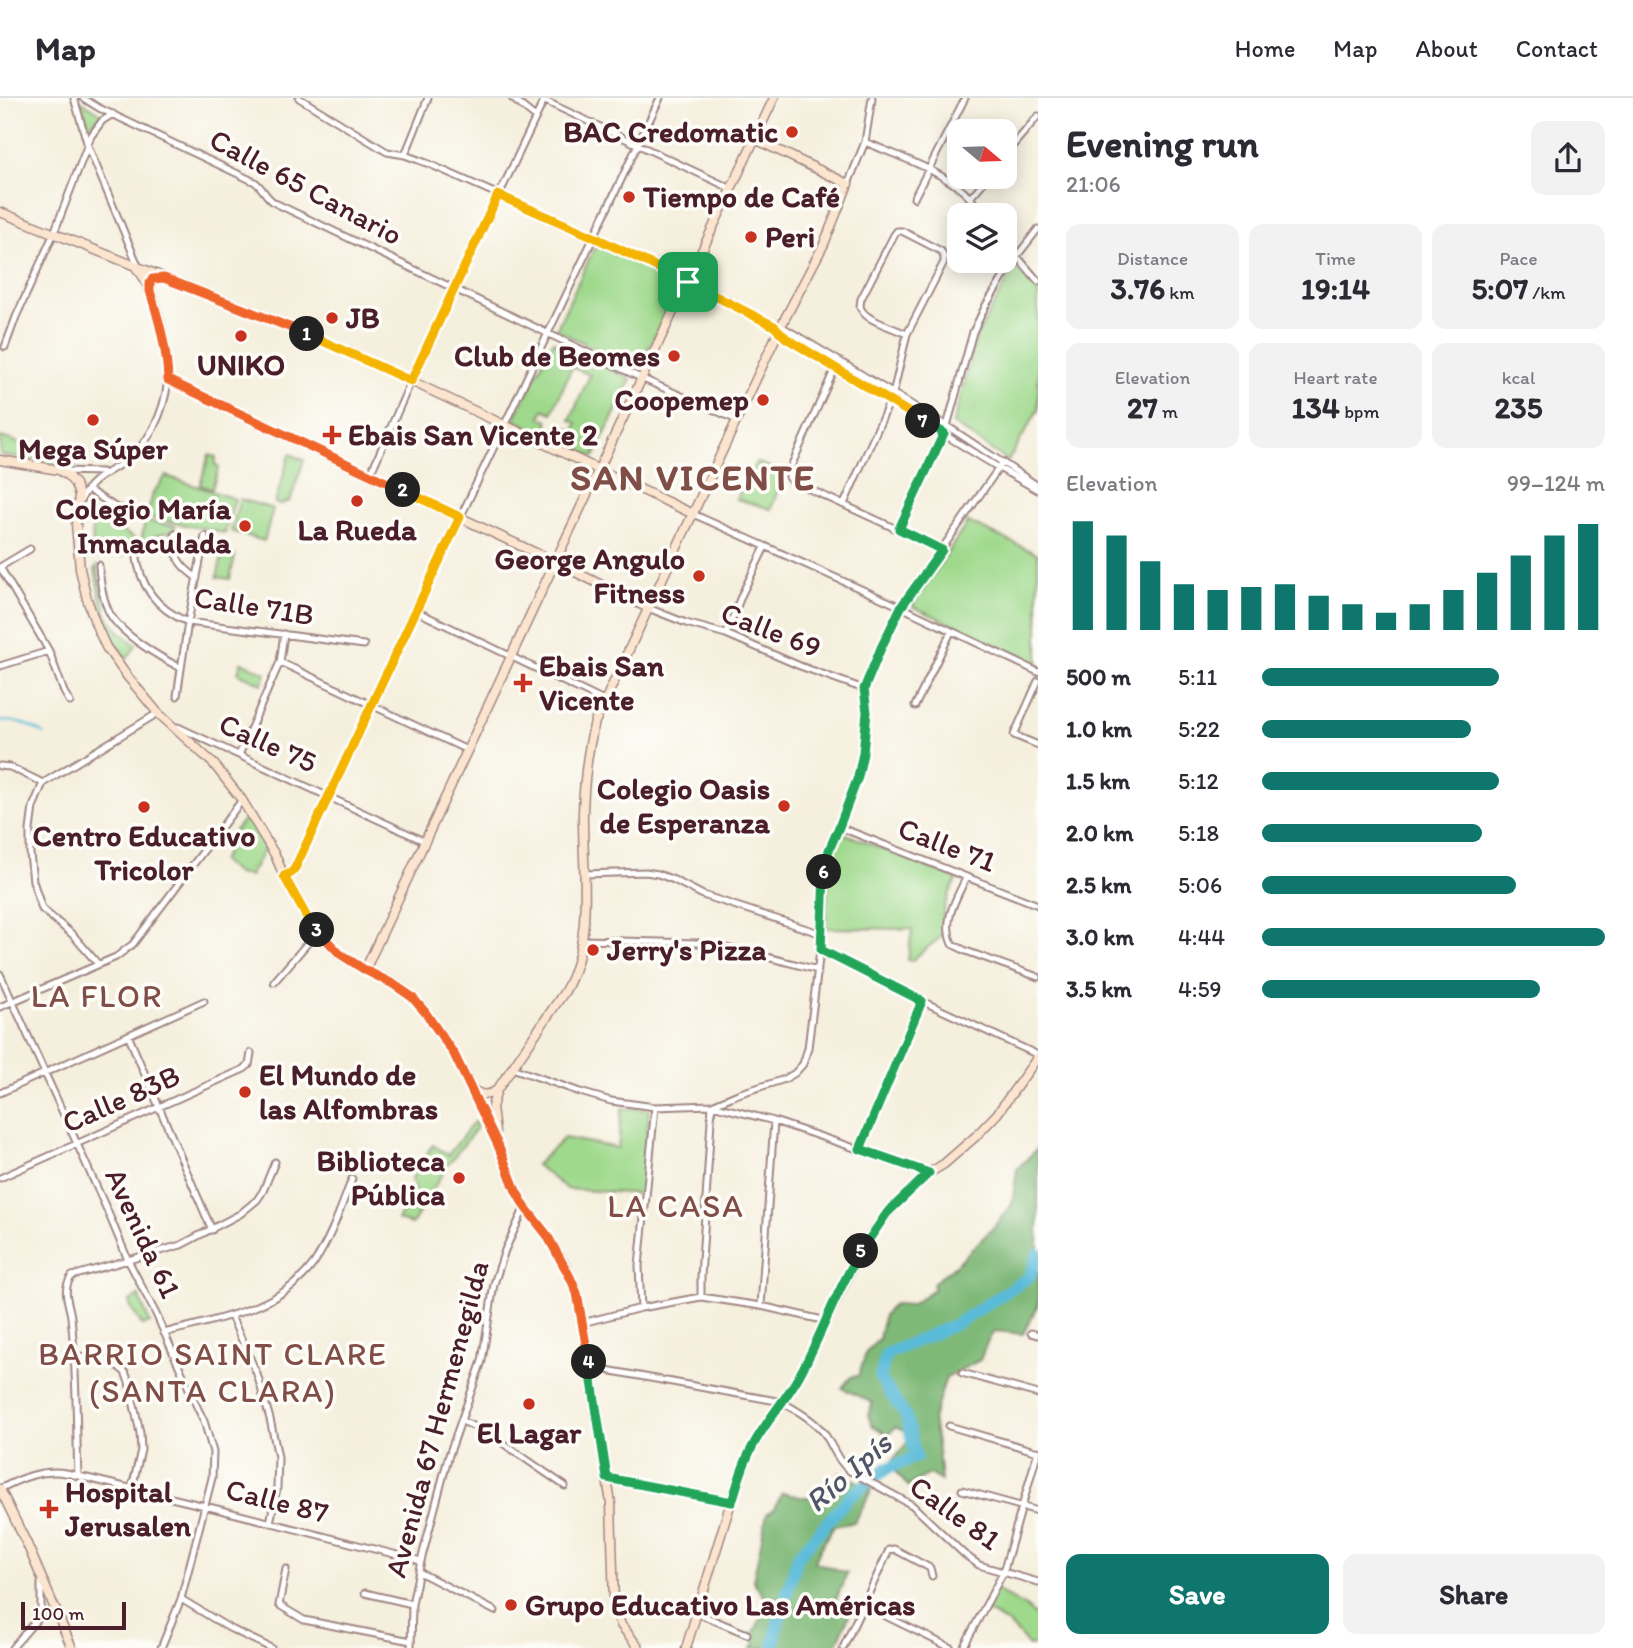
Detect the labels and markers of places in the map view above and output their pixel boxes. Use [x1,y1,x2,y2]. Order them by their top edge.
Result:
place label: BAC Credomatic [563,113,778,150]
marker: BAC Credomatic [784,124,800,140]
place label: Tiempo de Café [642,178,840,215]
marker: Tiempo de Café [621,189,637,205]
place label: Peri [765,218,815,255]
marker: Peri [743,229,759,245]
pin [658,252,718,312]
place label: JB [345,299,380,336]
marker: JB [324,310,340,326]
pin: 1 [290,316,324,352]
marker: UNIKO [233,328,249,344]
place label: Club de Beomes [454,337,660,374]
place label: UNIKO [197,346,285,383]
marker: Club de Beomes [666,348,682,364]
place label: Coopemep [614,381,749,418]
marker: Coopemep [755,392,771,408]
pin: 7 [906,404,940,438]
marker: Mega Súper [85,412,101,428]
place label: Ebais San Vicente 2 [348,416,598,453]
marker: Ebais San Vicente 2 [322,425,342,445]
place label: Mega Súper [18,430,169,467]
pin: 2 [386,472,420,508]
place label: Colegio María Inmaculada [55,490,231,561]
marker: La Rueda [349,493,365,509]
place label: La Rueda [297,511,417,548]
marker: Colegio María Inmaculada [237,518,253,534]
place label: George Angulo Fitness [494,540,685,611]
marker: George Angulo Fitness [691,568,707,584]
place label: Ebais San Vicente [539,647,664,718]
marker: Ebais San Vicente [513,673,533,693]
place label: Colegio Oasis de Esperanza [597,770,770,841]
marker: Colegio Oasis de Esperanza [776,798,792,814]
marker: Centro Educativo Tricolor [136,799,152,815]
place label: Centro Educativo Tricolor [33,817,255,888]
pin: 6 [806,854,842,890]
pin: 3 [300,912,334,948]
place label: Jerry's Pizza [606,931,767,968]
marker: Jerry's Pizza [585,942,601,958]
place label: El Mundo de las Alfombras [259,1056,438,1127]
marker: El Mundo de las Alfombras [237,1084,253,1100]
place label: Biblioteca Pública [317,1142,445,1213]
marker: Biblioteca Pública [451,1170,467,1186]
pin: 5 [844,1234,878,1268]
pin: 4 [572,1344,606,1380]
marker: El Lagar [521,1396,537,1412]
place label: El Lagar [477,1414,582,1451]
place label: Hospital Jerusalen [64,1473,191,1544]
marker: Hospital Jerusalen [39,1499,59,1519]
place label: Grupo Educativo Las Américas [525,1586,915,1623]
marker: Grupo Educativo Las Américas [503,1597,519,1613]

